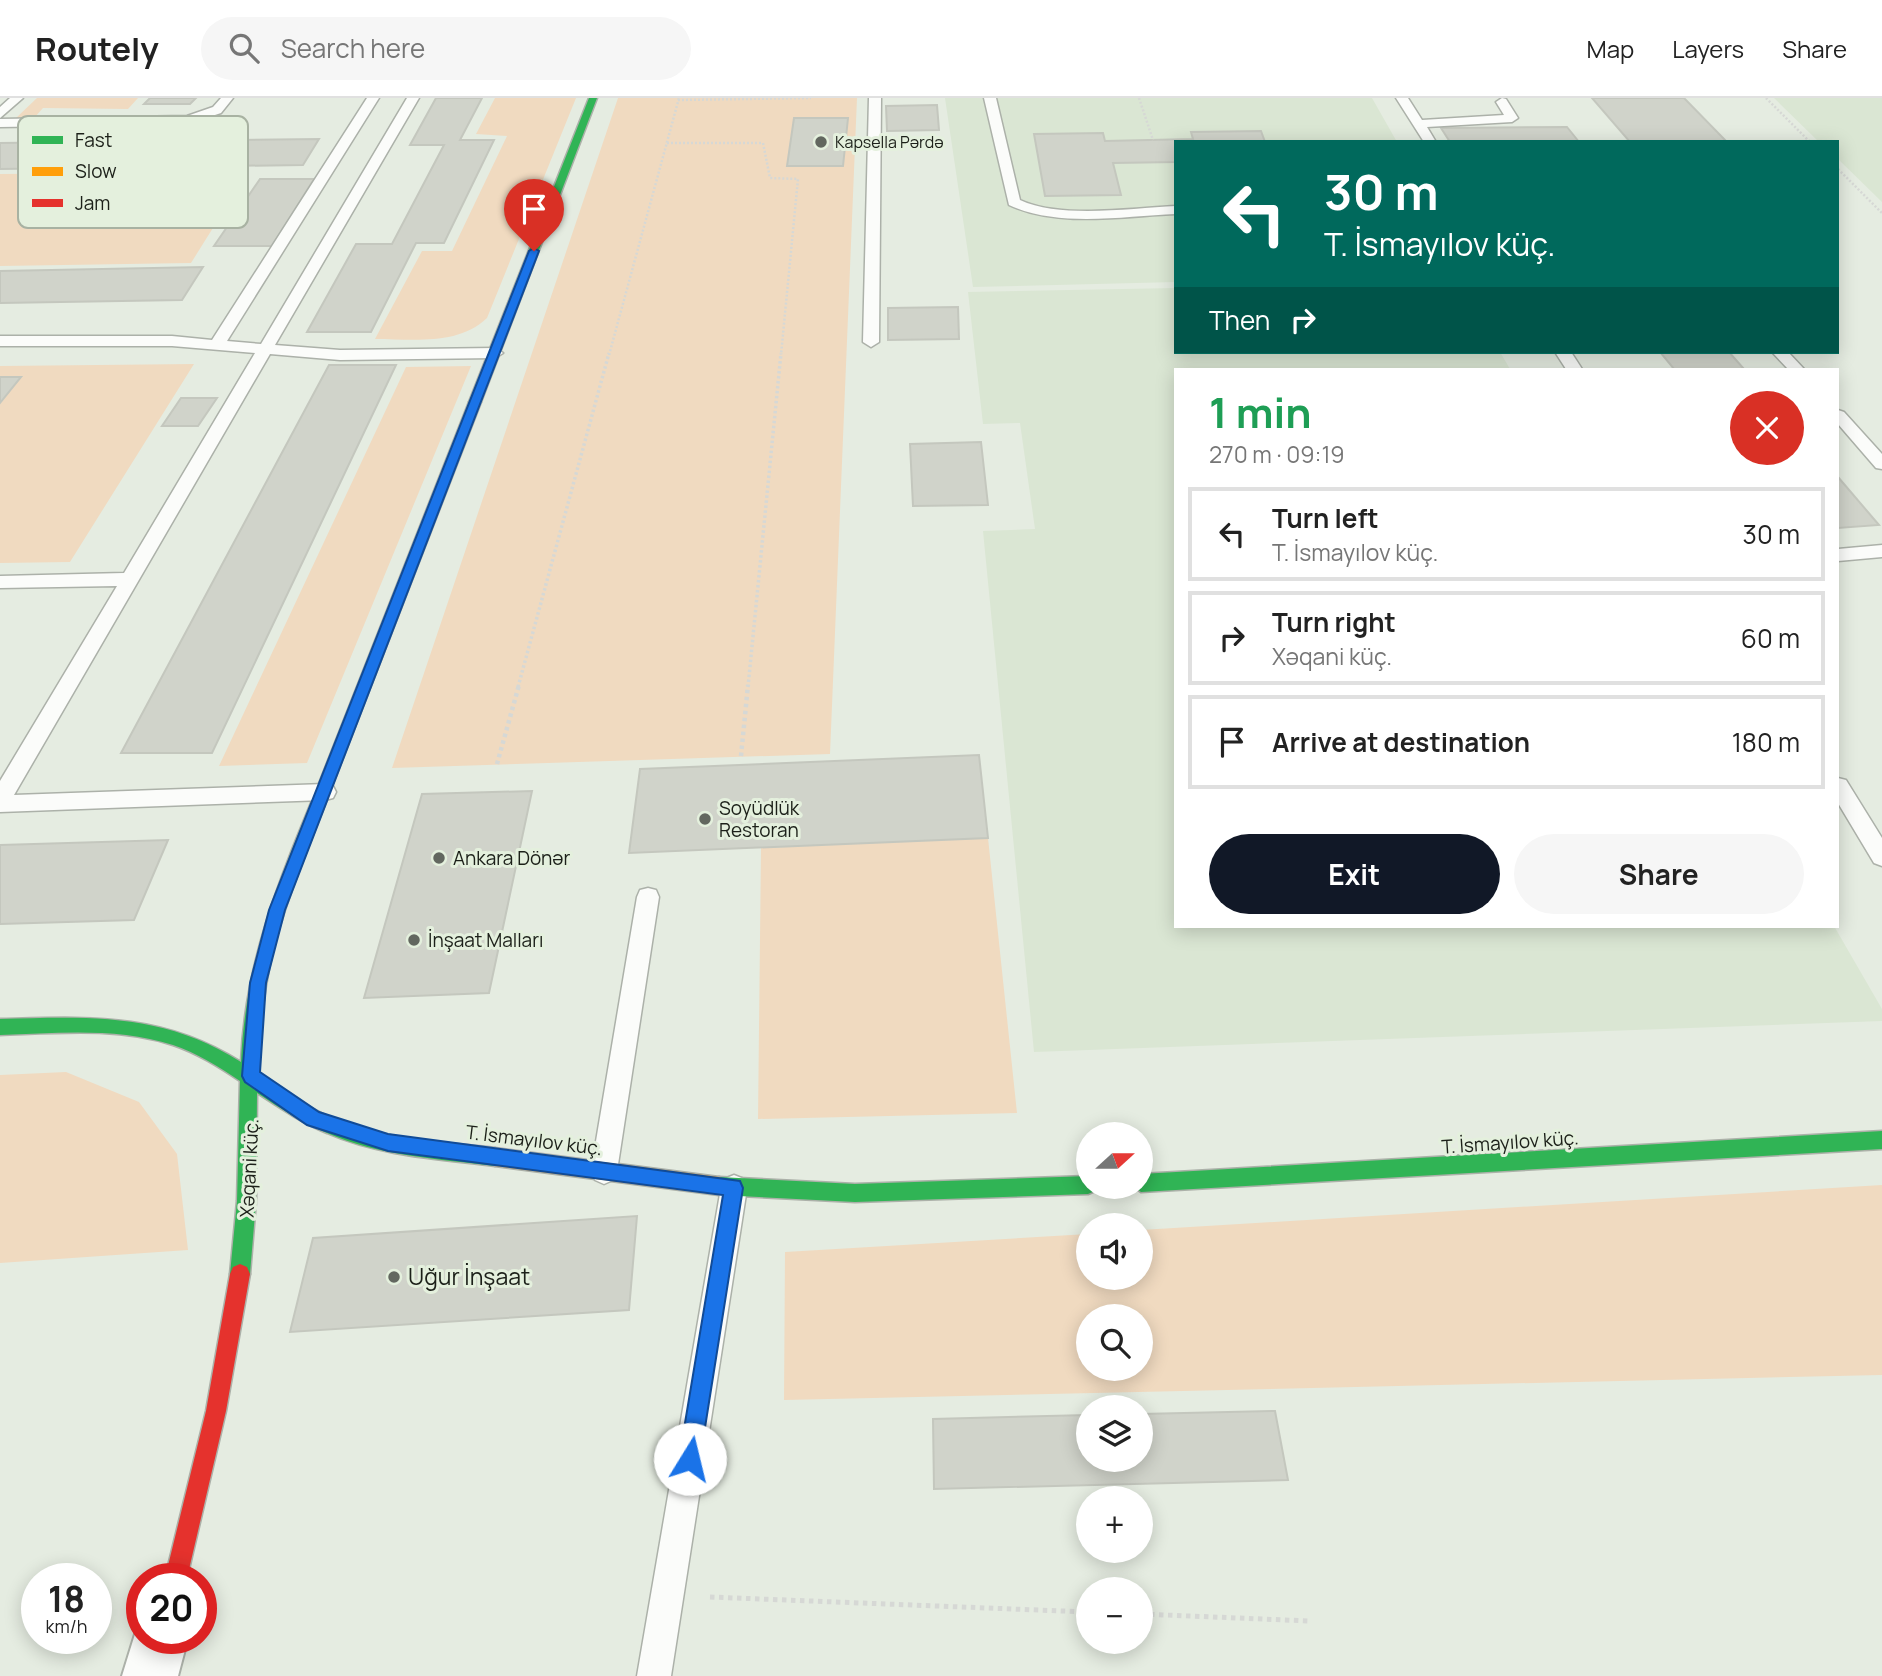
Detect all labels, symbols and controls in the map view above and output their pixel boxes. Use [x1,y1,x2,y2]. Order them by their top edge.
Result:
search box [201,17,691,80]
text: Routely [35,26,159,71]
icon: search [225,29,263,67]
text: Search here [281,30,425,66]
text: Map [1587,32,1634,65]
text: Layers [1672,32,1744,65]
text: Share [1782,32,1847,65]
legend [18,116,248,228]
text: Fast [75,127,112,153]
place label: Kapsella Pərdə [835,131,944,153]
marker: Kapsella Pərdə [813,134,829,150]
text: Slow [75,158,117,184]
text: 30 m [1324,158,1439,225]
icon: left [1209,168,1300,259]
pin [504,179,564,251]
text: Jam [75,190,110,216]
icon: arrive [515,190,553,228]
text: T. İsmayılov küç. [1324,222,1555,266]
icon: right [1284,301,1322,339]
text: Then [1209,302,1270,338]
text: 1 min [1209,383,1312,441]
button: close [1730,391,1804,465]
text: 270 m · 09:19 [1209,438,1345,470]
text: Turn left [1272,500,1379,536]
icon: left [1213,515,1251,553]
text: 30 m [1743,516,1800,552]
text: T. İsmayılov küç. [1272,536,1438,568]
text: Turn right [1272,604,1396,640]
icon: right [1213,619,1251,657]
text: 60 m [1741,620,1800,656]
text: Xəqani küç. [1272,640,1392,672]
icon: arrive [1213,723,1251,761]
text: Arrive at destination [1272,724,1530,760]
text: 180 m [1732,724,1800,760]
place label: Soyüdlük Restoran [719,795,800,843]
marker: Soyüdlük Restoran [697,811,713,827]
button: Exit [1209,834,1500,914]
button: Share [1514,834,1804,914]
place label: Ankara Dönər [453,845,570,871]
marker: Ankara Dönər [431,850,447,866]
place label: İnşaat Malları [428,927,543,953]
marker: İnşaat Malları [406,932,422,948]
street label: Xəqani küç. [233,1118,265,1218]
street label: T. İsmayılov küç. [464,1119,604,1161]
north arrow [1076,1122,1153,1199]
map controls [1076,1122,1153,1654]
street label: T. İsmayılov küç. [1441,1124,1579,1160]
button: sound [1076,1213,1153,1290]
place label: Uğur İnşaat [408,1260,530,1292]
marker: Uğur İnşaat [386,1269,402,1285]
button: search [1076,1304,1153,1381]
button: layers [1076,1395,1153,1472]
position arrow [653,1422,727,1496]
button: + [1076,1486,1153,1563]
speed limit sign: 20 [126,1563,217,1654]
text: 18 [48,1575,85,1623]
button: − [1076,1577,1153,1654]
text: km/h [46,1614,87,1638]

